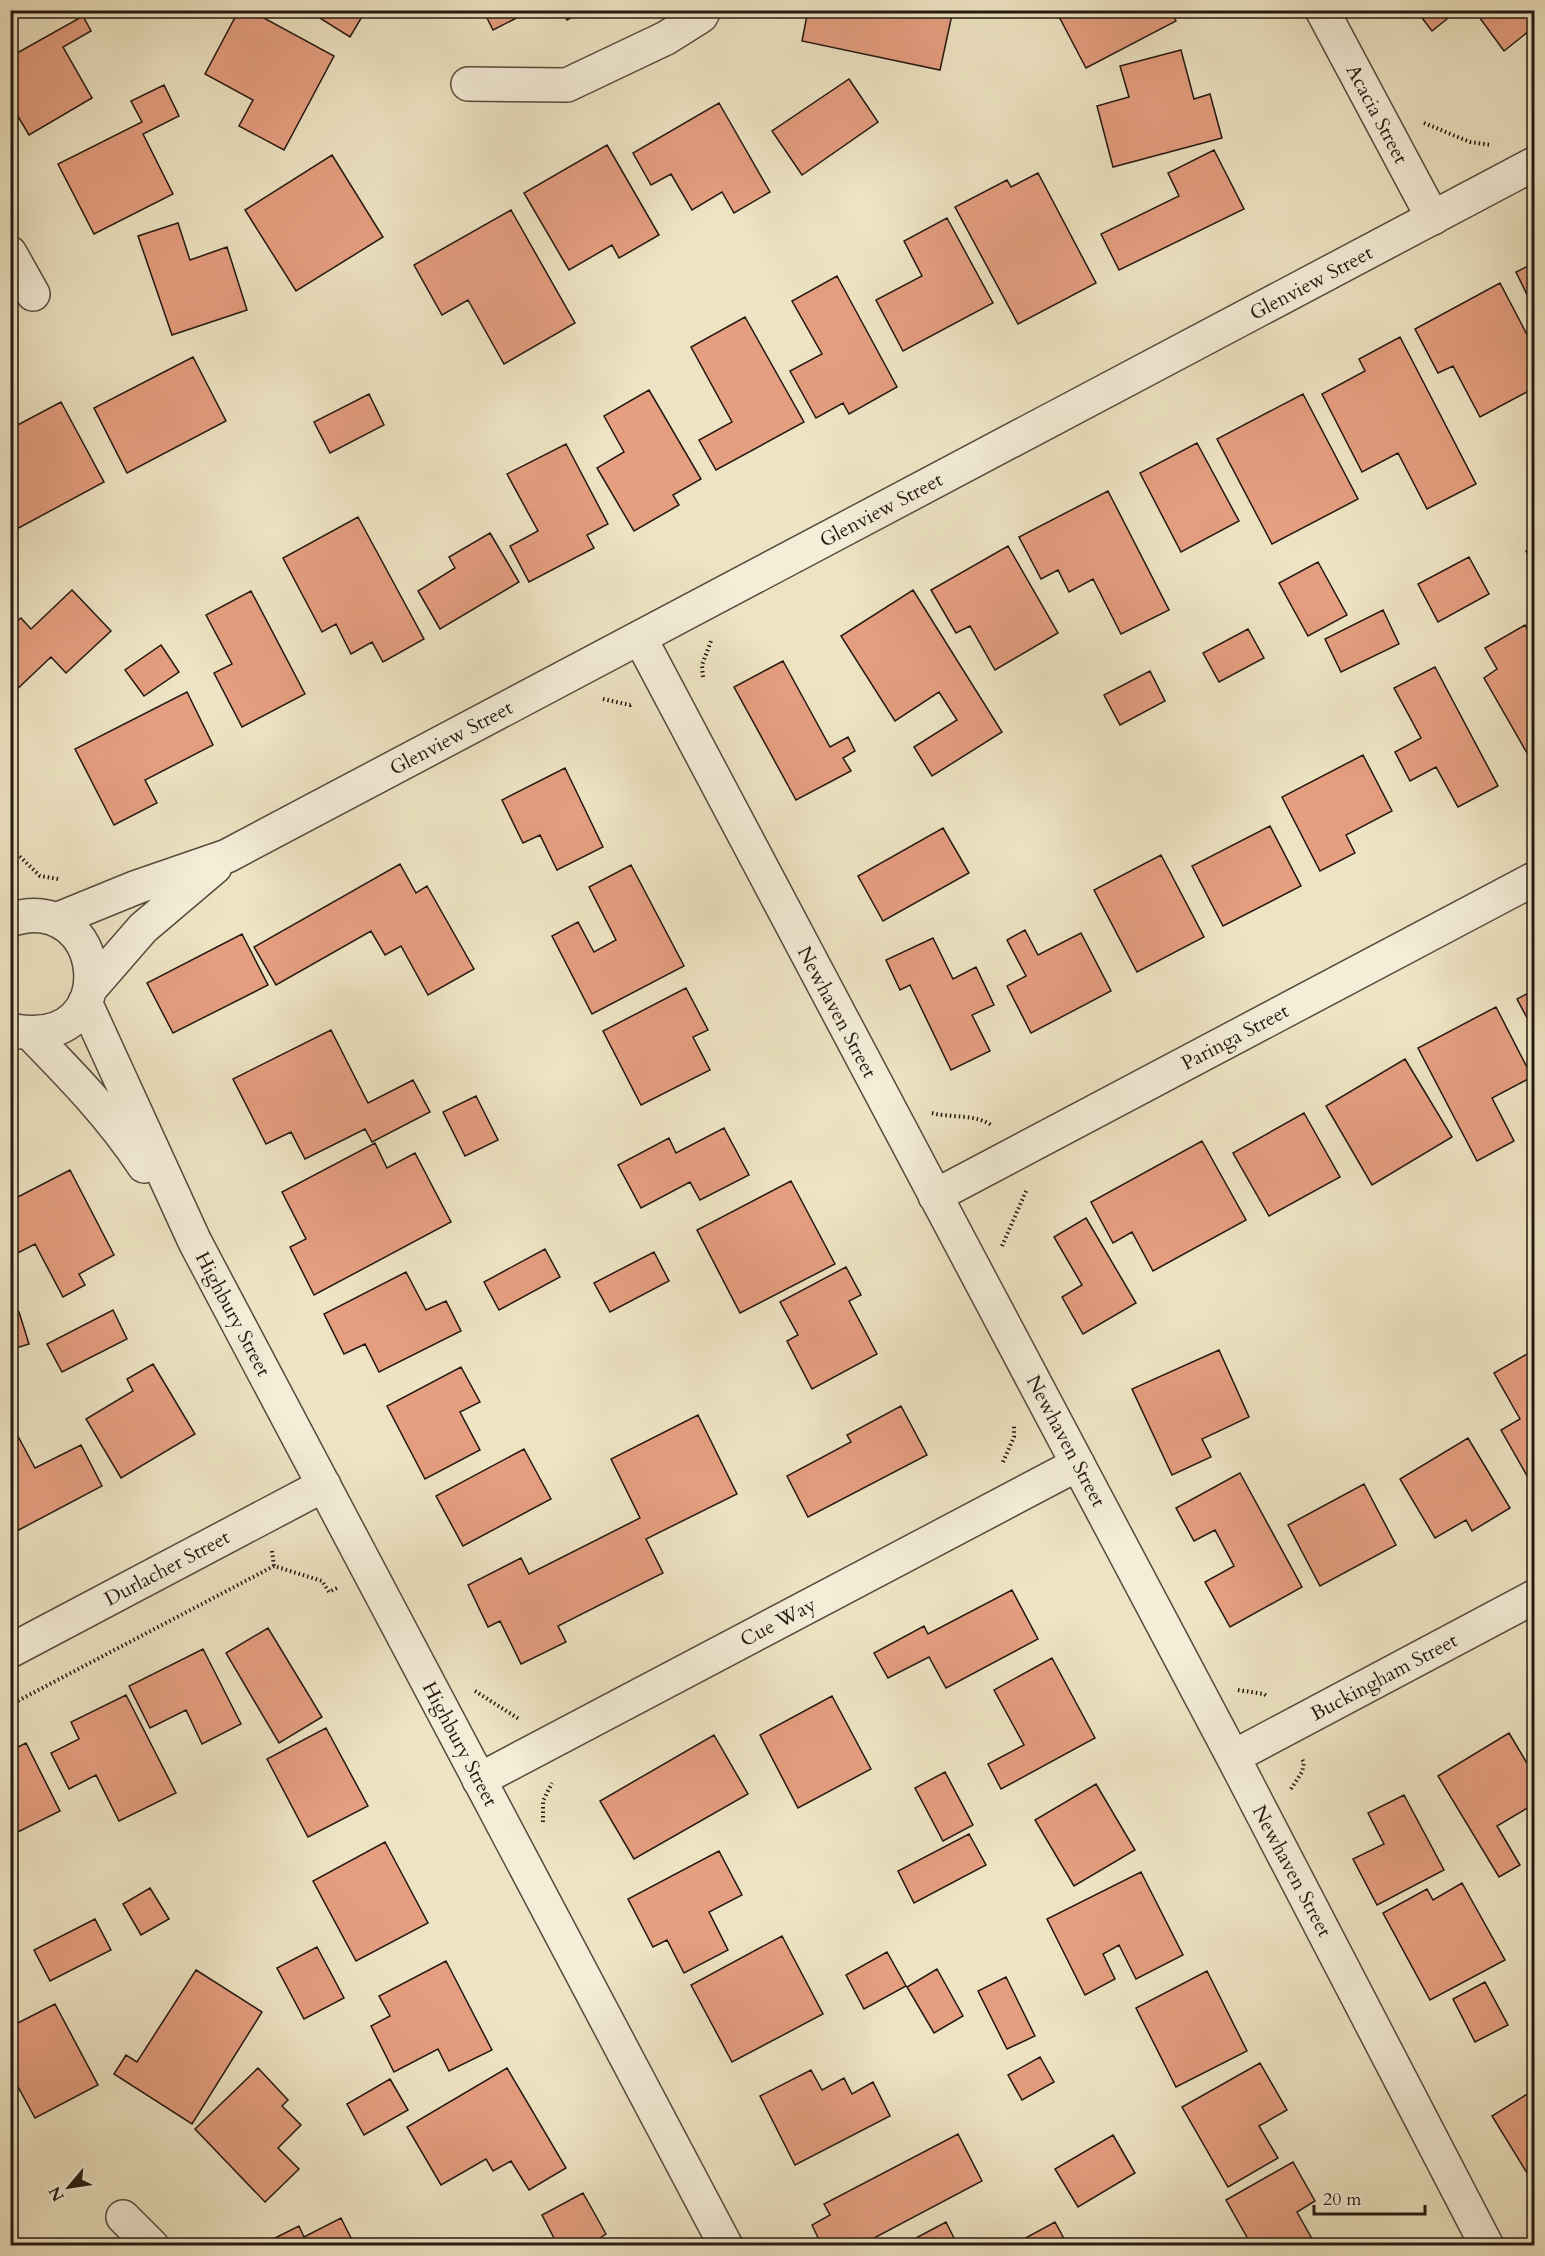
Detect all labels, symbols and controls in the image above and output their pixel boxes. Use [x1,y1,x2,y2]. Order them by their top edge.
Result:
street label: Acacia Street [1340,60,1415,169]
street label: Glenview Street [1245,239,1378,327]
street label: Glenview Street [815,466,948,554]
street label: Glenview Street [385,694,518,782]
street label: Newhaven Street [791,941,883,1083]
street label: Paringa Street [1177,997,1294,1077]
street label: Highbury Street [189,1247,278,1382]
street label: Newhaven Street [1020,1370,1112,1512]
street label: Durlacher Street [100,1523,235,1612]
street label: Cue Way [735,1591,821,1653]
street label: Buckingham Street [1306,1627,1463,1727]
street label: Highbury Street [416,1677,505,1812]
street label: Newhaven Street [1246,1800,1338,1942]
north arrow [39,2157,99,2217]
scale bar [1314,2178,1425,2216]
text: N [44,2182,70,2205]
text: 20 m [1323,2187,1362,2212]

